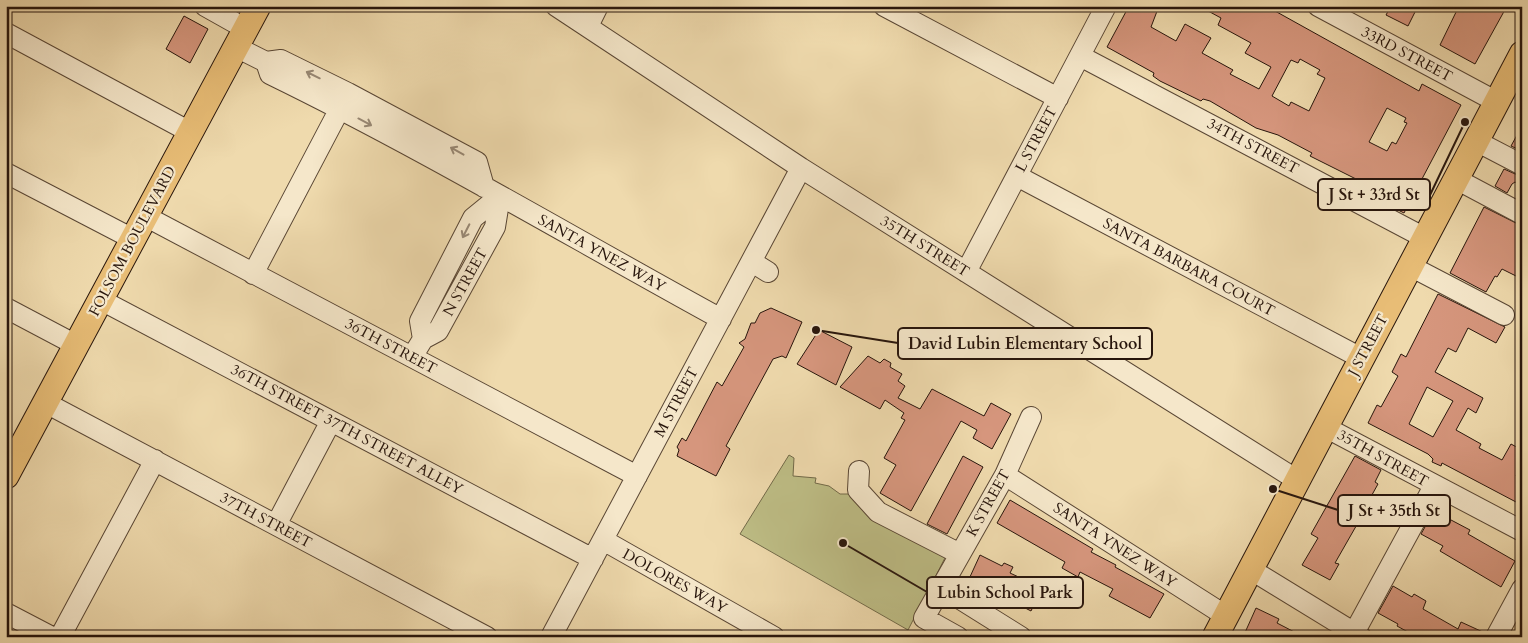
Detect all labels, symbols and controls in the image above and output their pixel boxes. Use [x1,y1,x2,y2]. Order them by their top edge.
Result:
street label: 33RD STREET [1358,22,1456,86]
one-way arrow [306,70,321,79]
street label: L STREET [1010,103,1062,175]
street label: 34TH STREET [1204,113,1302,179]
one-way arrow [357,117,372,127]
one-way arrow [449,146,464,156]
street label: FOLSOM BOULEVARD [84,162,180,320]
callout: J St + 33rd St [1318,179,1430,210]
text: J St + 33rd St [1326,184,1420,206]
street label: SANTA YNEZ WAY [535,210,670,297]
street label: 35TH STREET [877,211,973,281]
street label: SANTA BARBARA COURT [1100,213,1278,321]
one-way arrow [461,223,471,238]
street label: N STREET [438,244,492,320]
street label: J STREET [1342,310,1393,381]
street label: 36TH STREET [342,313,440,379]
callout: David Lubin Elementary School [898,328,1152,359]
text: David Lubin Elementary School [908,333,1142,355]
street label: 36TH STREET 37TH STREET ALLEY [228,359,467,499]
street label: M STREET [649,363,703,441]
street label: 35TH STREET [1334,425,1432,491]
street label: K STREET [961,466,1015,540]
street label: 37TH STREET [217,487,315,553]
callout: J St + 35th St [1338,495,1450,526]
street label: SANTA YNEZ WAY [1050,498,1181,593]
text: J St + 35th St [1346,500,1440,522]
street label: DOLORES WAY [619,544,732,618]
callout: Lubin School Park [927,577,1083,608]
text: Lubin School Park [937,582,1073,604]

